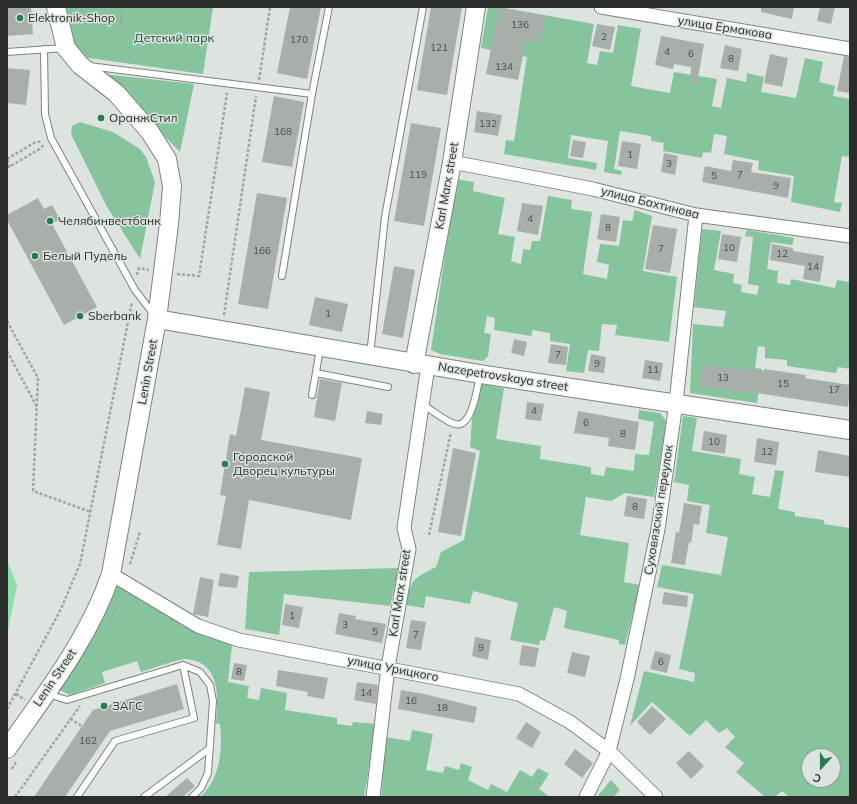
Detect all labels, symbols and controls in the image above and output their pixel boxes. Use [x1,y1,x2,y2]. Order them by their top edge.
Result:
place label: Elektronik-Shop [28,11,115,25]
marker: Elektronik-Shop [15,13,25,23]
street label: улица Ермакова [677,13,773,43]
house number: 136 [511,19,529,31]
park label: Детский парк [134,31,214,45]
house number: 2 [601,31,607,43]
house number: 170 [290,34,308,46]
house number: 121 [430,42,448,54]
house number: 4 [664,46,670,58]
house number: 6 [688,48,694,60]
house number: 8 [728,53,734,65]
house number: 134 [495,61,513,73]
place label: ОранжСтил [109,111,178,125]
marker: ОранжСтил [96,113,106,123]
house number: 132 [479,118,497,130]
house number: 168 [274,126,292,138]
street label: Karl Marx street [432,141,462,231]
house number: 1 [627,149,633,161]
house number: 3 [666,158,672,170]
house number: 119 [409,169,427,181]
house number: 7 [737,169,743,181]
house number: 5 [711,170,717,182]
house number: 9 [773,180,779,192]
street label: улица Бахтинова [599,184,701,222]
house number: 4 [527,213,533,225]
place label: Челябинвестбанк [58,214,161,228]
marker: Челябинвестбанк [45,216,55,226]
house number: 8 [605,222,611,234]
house number: 10 [723,242,735,254]
house number: 7 [658,243,664,255]
house number: 166 [253,245,271,257]
house number: 12 [776,248,788,260]
place label: Белый Пудель [43,249,127,263]
marker: Белый Пудель [30,251,40,261]
house number: 14 [807,261,819,273]
house number: 1 [325,308,331,320]
place label: Sberbank [88,309,141,323]
marker: Sberbank [75,311,85,321]
street label: Lenin Street [135,338,161,406]
house number: 7 [555,349,561,361]
house number: 9 [594,358,600,370]
street label: Nazepetrovskaya street [437,360,569,394]
house number: 11 [647,364,659,376]
house number: 13 [717,372,729,384]
house number: 15 [777,378,789,390]
house number: 17 [828,384,840,396]
house number: 4 [531,405,537,417]
house number: 6 [583,417,589,429]
house number: 8 [620,428,626,440]
house number: 10 [708,436,720,448]
street label: Суховязский переулок [642,444,676,576]
house number: 12 [761,446,773,458]
place label: Городской Дворец культуры [233,450,335,478]
marker: Городской Дворец культуры [220,459,230,469]
house number: 8 [632,501,638,513]
street label: Karl Marx street [386,548,414,638]
house number: 1 [289,610,295,622]
house number: 3 [342,619,348,631]
house number: 5 [372,626,378,638]
house number: 7 [413,629,419,641]
house number: 9 [478,642,484,654]
street label: Lenin Street [31,647,79,709]
street label: улица Урицкого [346,653,440,685]
house number: 6 [658,656,664,668]
house number: 8 [236,666,242,678]
house number: 14 [360,687,372,699]
house number: 16 [405,695,417,707]
place label: ЗАГС [112,699,143,713]
marker: ЗАГС [99,701,109,711]
house number: 18 [436,702,448,714]
house number: 162 [79,735,97,747]
north arrow [801,748,841,788]
text: С [811,770,823,786]

